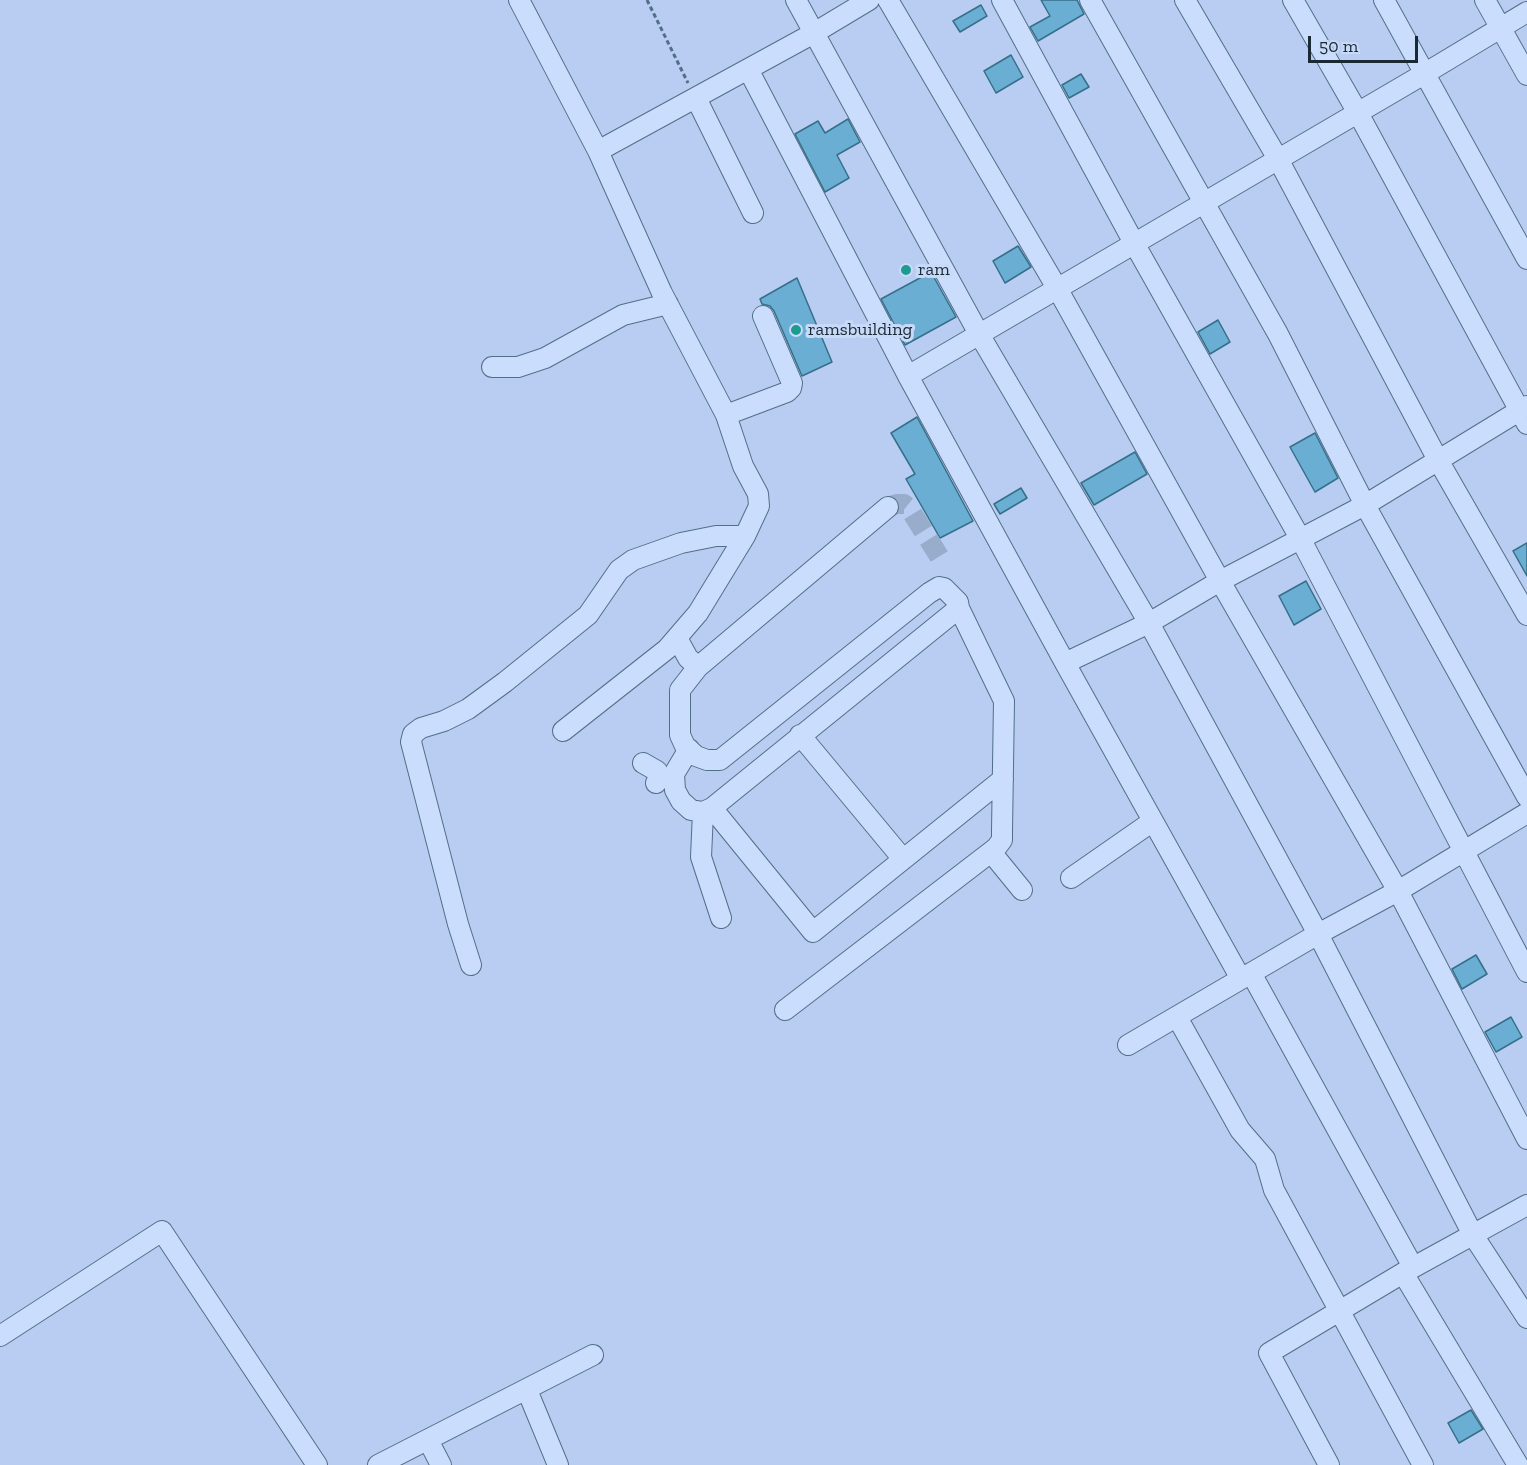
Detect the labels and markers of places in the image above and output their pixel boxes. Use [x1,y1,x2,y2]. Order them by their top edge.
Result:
place label: ram [918,259,950,281]
marker: ram [899,263,913,277]
place label: ramsbuilding [808,319,912,341]
marker: ramsbuilding [789,323,803,337]

